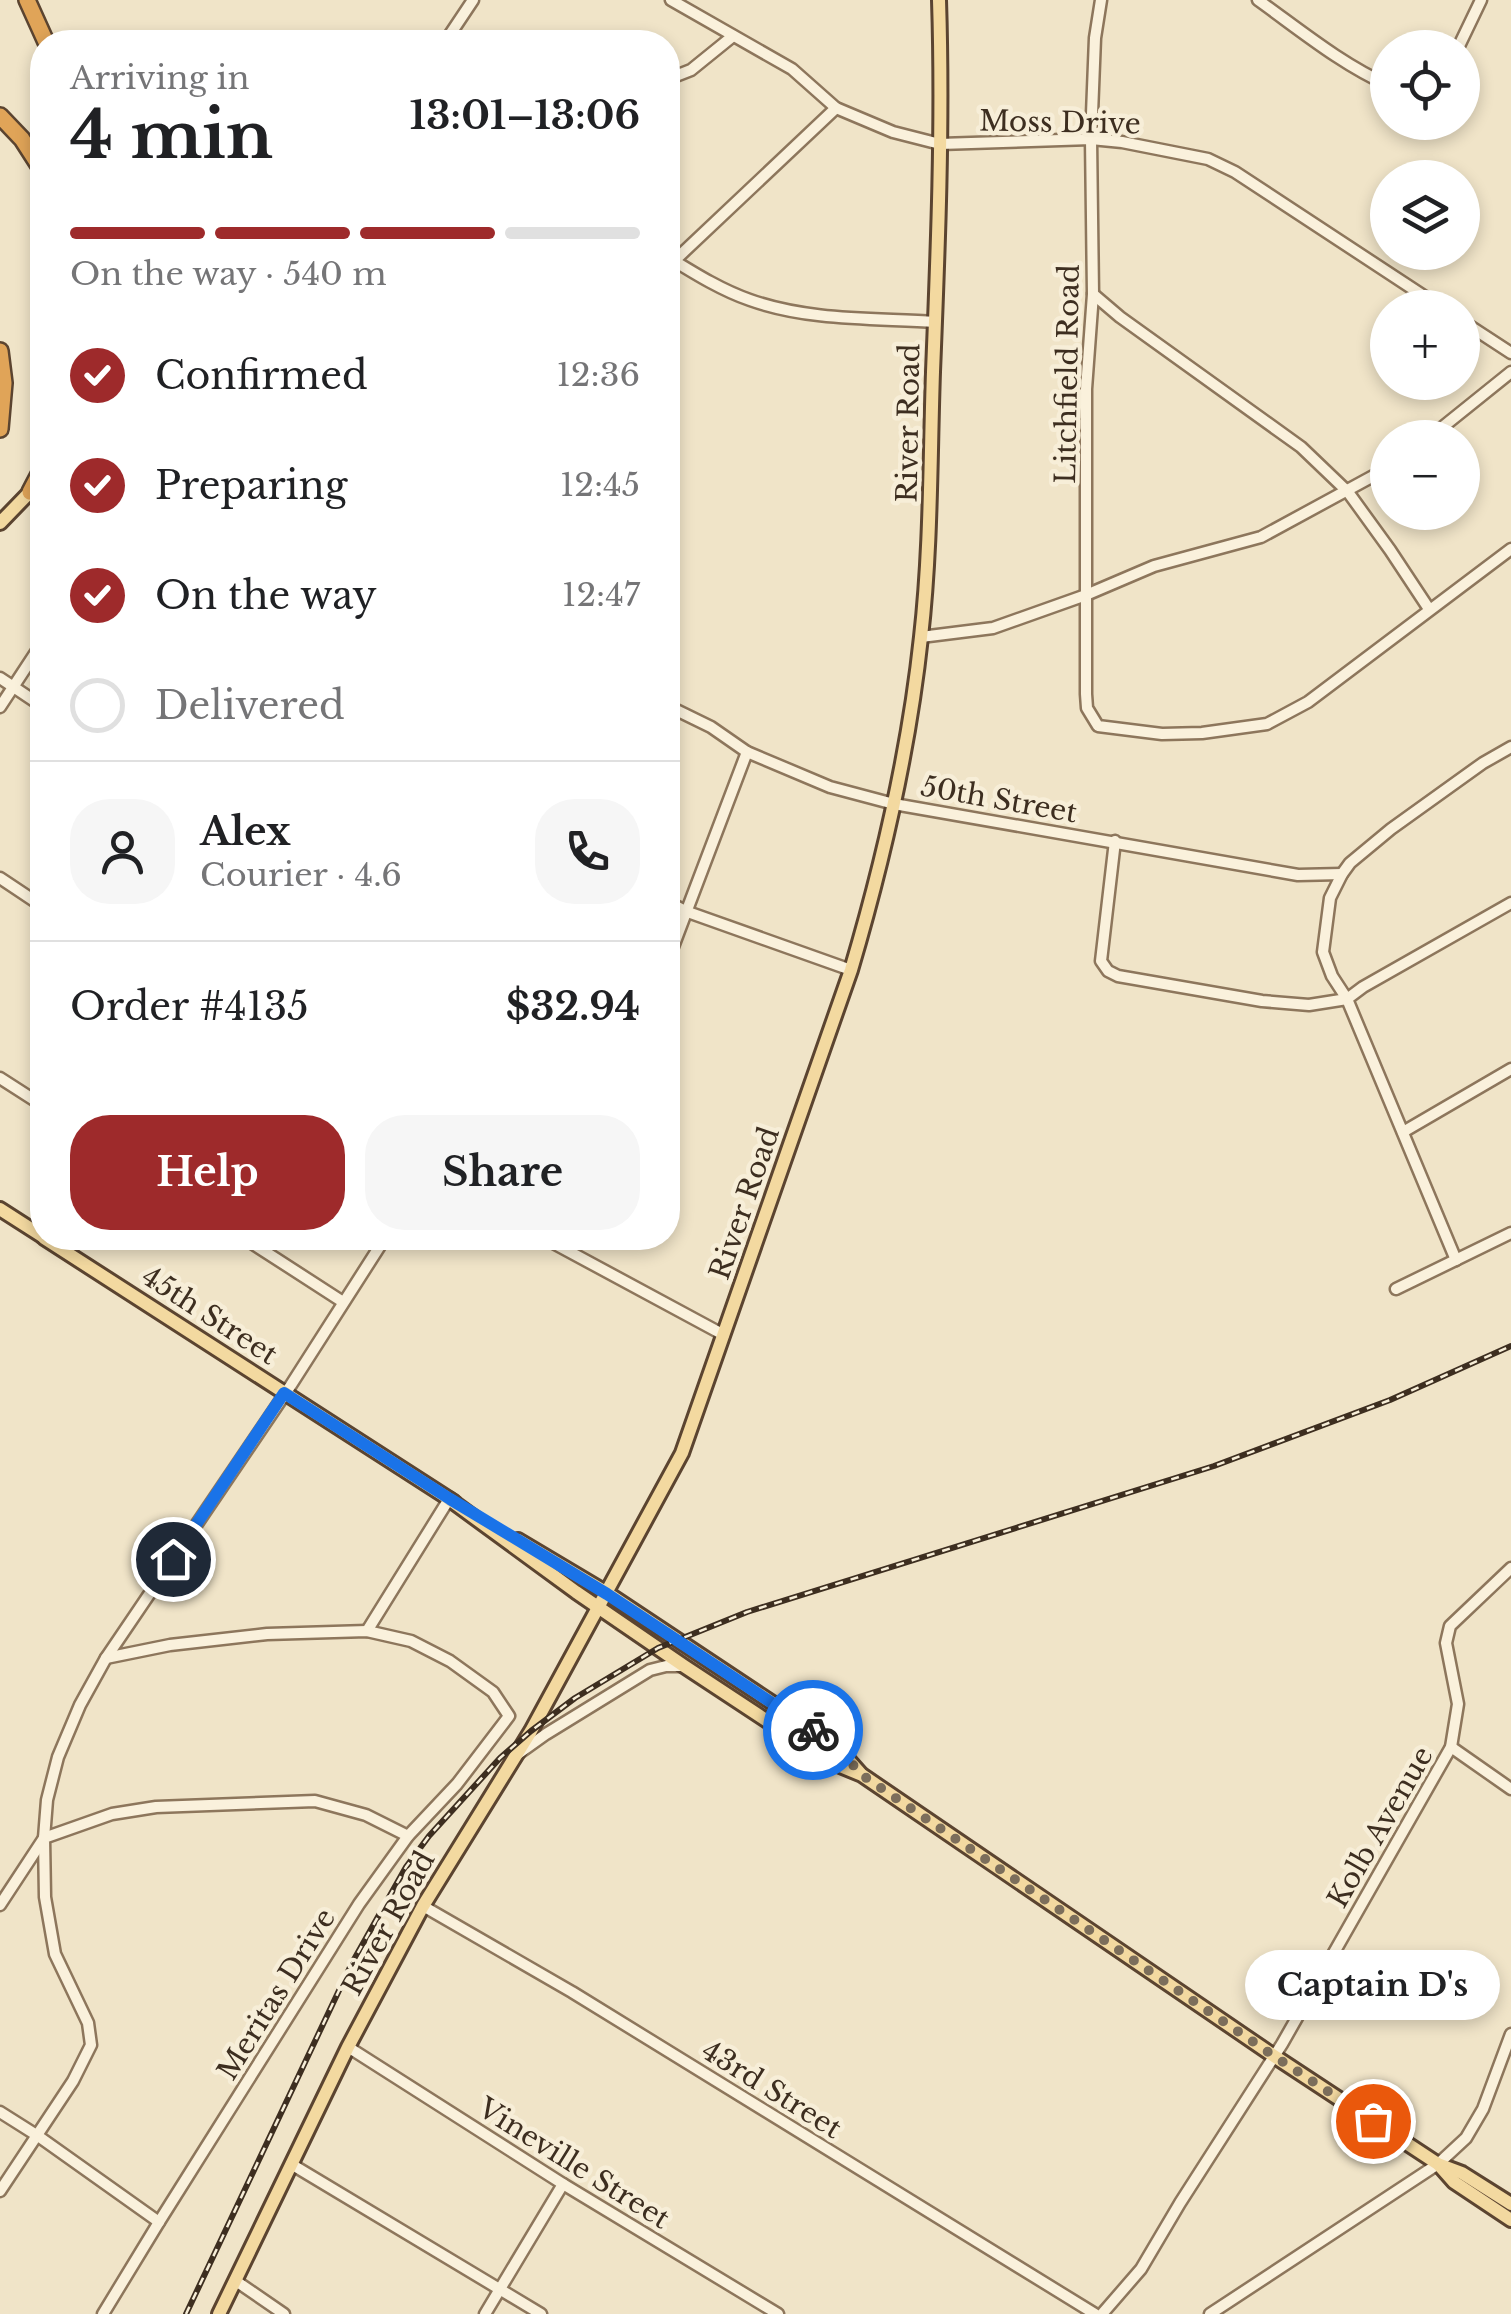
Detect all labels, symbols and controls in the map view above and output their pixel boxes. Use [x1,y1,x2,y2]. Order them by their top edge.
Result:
map controls [1370,30,1480,530]
button: locate [1370,30,1480,140]
text: Arriving in [70,58,249,98]
text: 13:01–13:06 [410,92,640,139]
text: 4 min [70,95,273,176]
street label: Moss Drive [979,104,1141,141]
button: layers [1370,160,1480,270]
text: On the way · 540 m [70,254,386,294]
street label: Litchfield Road [1048,264,1087,484]
button: + [1370,290,1480,400]
street label: River Road [890,343,927,503]
icon: check [70,348,125,403]
text: Confirmed [155,352,368,399]
text: 12:36 [557,355,640,395]
button: − [1370,420,1480,530]
icon: check [70,458,125,513]
text: Preparing [155,462,347,509]
text: 12:45 [560,465,640,505]
icon: check [70,568,125,623]
text: On the way [155,572,377,619]
text: 12:47 [562,575,640,615]
text: Delivered [155,682,345,729]
street label: 50th Street [918,769,1080,831]
button: person [70,799,175,904]
button: phone [535,799,640,904]
text: Alex [200,808,291,855]
text: Courier · 4.6 [200,855,402,895]
text: Order #4135 [70,983,309,1030]
text: $32.94 [506,983,640,1030]
button: Help [70,1115,345,1230]
button: Share [365,1115,640,1230]
street label: River Road [702,1122,787,1284]
street label: 45th Street [135,1259,284,1372]
pin [131,1517,216,1602]
icon: home [146,1532,201,1587]
courier [763,1680,863,1780]
icon: bike [786,1703,841,1758]
street label: Kolb Avenue [1320,1740,1441,1914]
street label: River Road [335,1845,442,2001]
street label: Meritas Drive [210,1902,343,2086]
callout: Captain D's [1246,1951,1500,2021]
text: Captain D's [1277,1965,1468,2005]
street label: 43rd Street [696,2033,848,2146]
pin [1331,2079,1416,2164]
street label: Vineville Street [471,2090,676,2237]
icon: bag [1346,2094,1401,2149]

